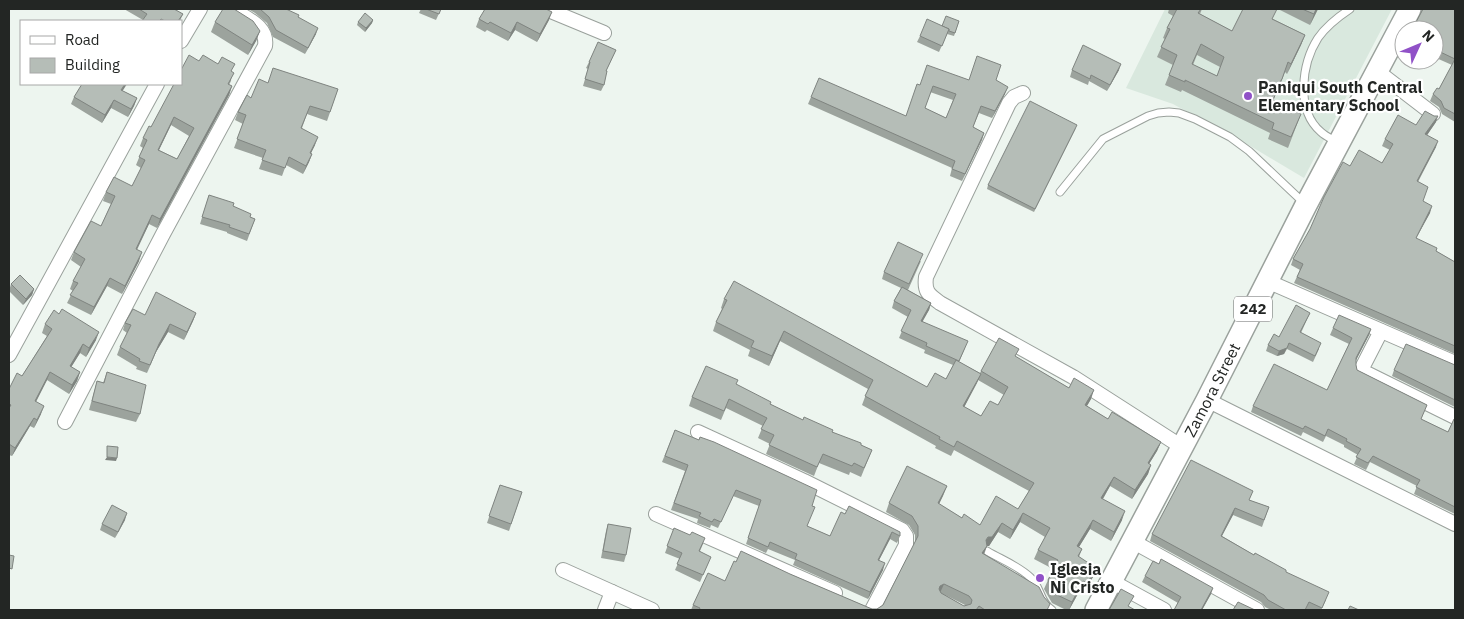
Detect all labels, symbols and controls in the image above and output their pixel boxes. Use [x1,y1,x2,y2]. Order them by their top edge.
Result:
legend [20,20,182,85]
north arrow [1394,20,1444,70]
text: N [1418,26,1438,46]
text: Road [65,30,100,49]
text: Building [65,55,120,74]
place label: Paniqui South Central Elementary School [1258,77,1422,115]
marker: Paniqui South Central Elementary School [1242,90,1254,102]
road number: 242 [1234,296,1272,322]
street label: Zamora Street [1179,339,1244,440]
place label: Iglesia Ni Cristo [1050,559,1114,597]
marker: Iglesia Ni Cristo [1034,572,1046,584]

